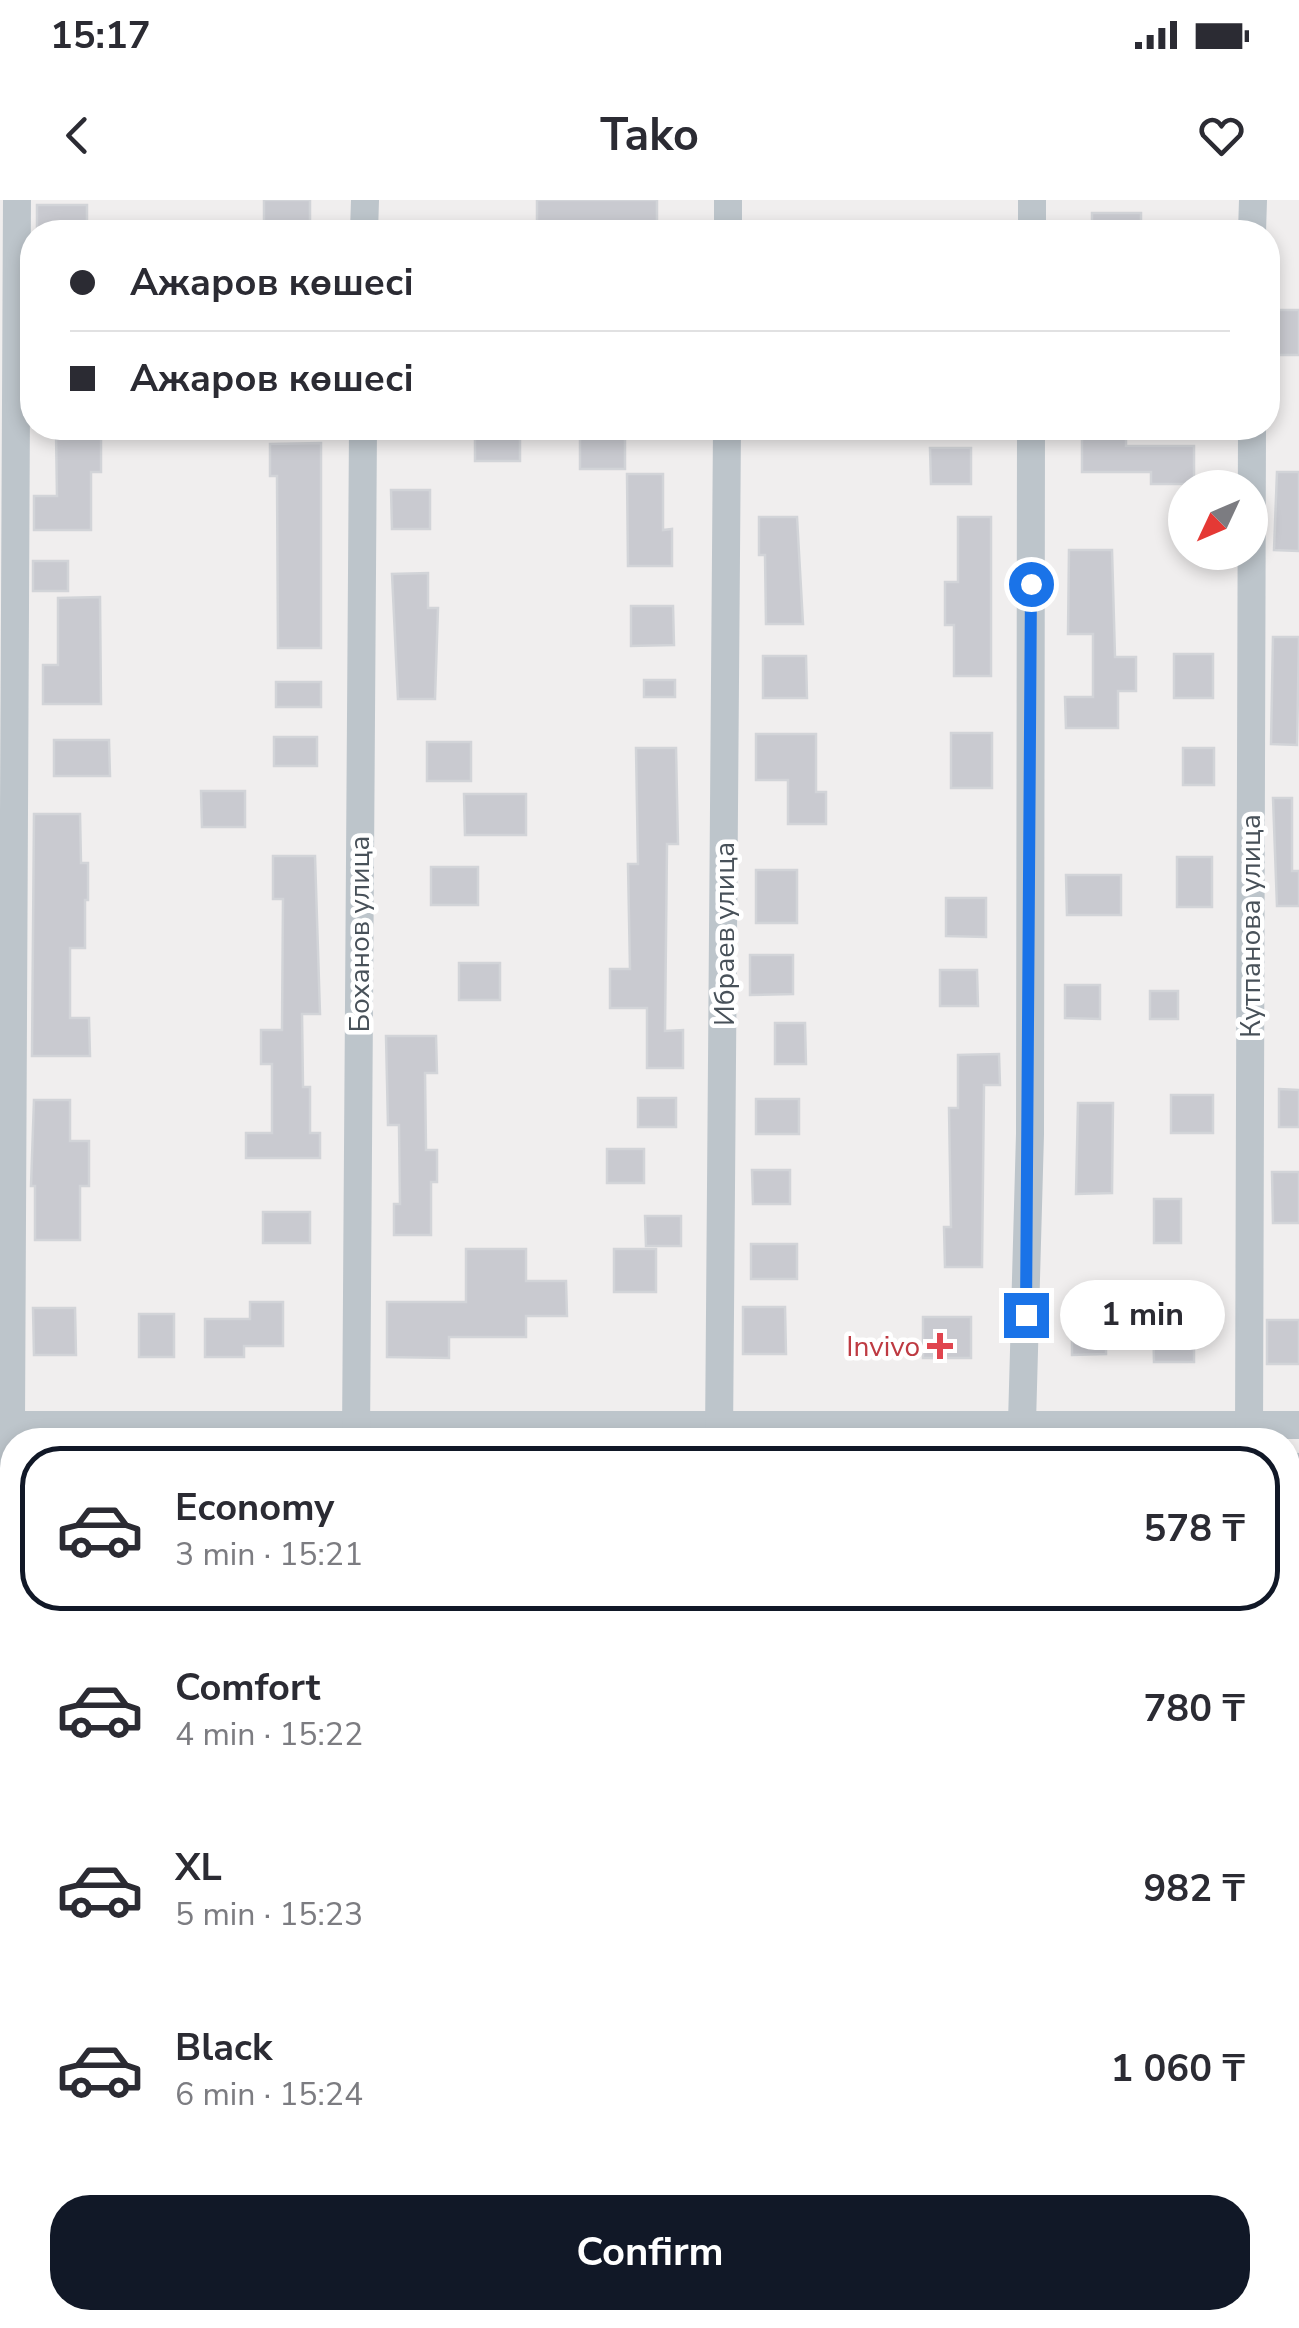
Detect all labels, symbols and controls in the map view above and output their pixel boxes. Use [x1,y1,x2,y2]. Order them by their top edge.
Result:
text: 15:17 [50,10,151,61]
text: Tako [600,105,699,166]
icon: back [50,108,105,163]
icon: heart [1194,108,1249,163]
text: Ажаров көшесі [130,257,414,308]
text: Ажаров көшесі [130,353,414,404]
north arrow [1168,470,1268,570]
map controls [1168,470,1268,570]
route start [1009,562,1054,607]
street label: Кутпанова улица [1232,814,1270,1038]
street label: Боханов улица [341,836,379,1032]
street label: Ибраев улица [706,842,744,1026]
callout: 1 min [1061,1280,1226,1350]
route end [1004,1293,1049,1338]
text: 1 min [1101,1293,1184,1336]
place label: Invivo [846,1328,920,1366]
marker: Invivo [929,1335,951,1357]
text: Economy [175,1482,334,1533]
icon: car [55,1484,145,1574]
text: 578 ₸ [1144,1503,1245,1554]
text: 3 min · 15:21 [175,1533,363,1576]
text: Comfort [175,1662,320,1713]
icon: car [55,1664,145,1754]
text: 780 ₸ [1144,1683,1245,1734]
text: 4 min · 15:22 [175,1713,363,1756]
text: XL [175,1842,222,1893]
icon: car [55,1844,145,1934]
text: 982 ₸ [1144,1863,1245,1914]
text: 5 min · 15:23 [175,1893,363,1936]
text: Black [175,2022,272,2073]
icon: car [55,2024,145,2114]
text: 1 060 ₸ [1110,2043,1245,2094]
text: 6 min · 15:24 [175,2073,363,2116]
button: Confirm [50,2195,1250,2310]

